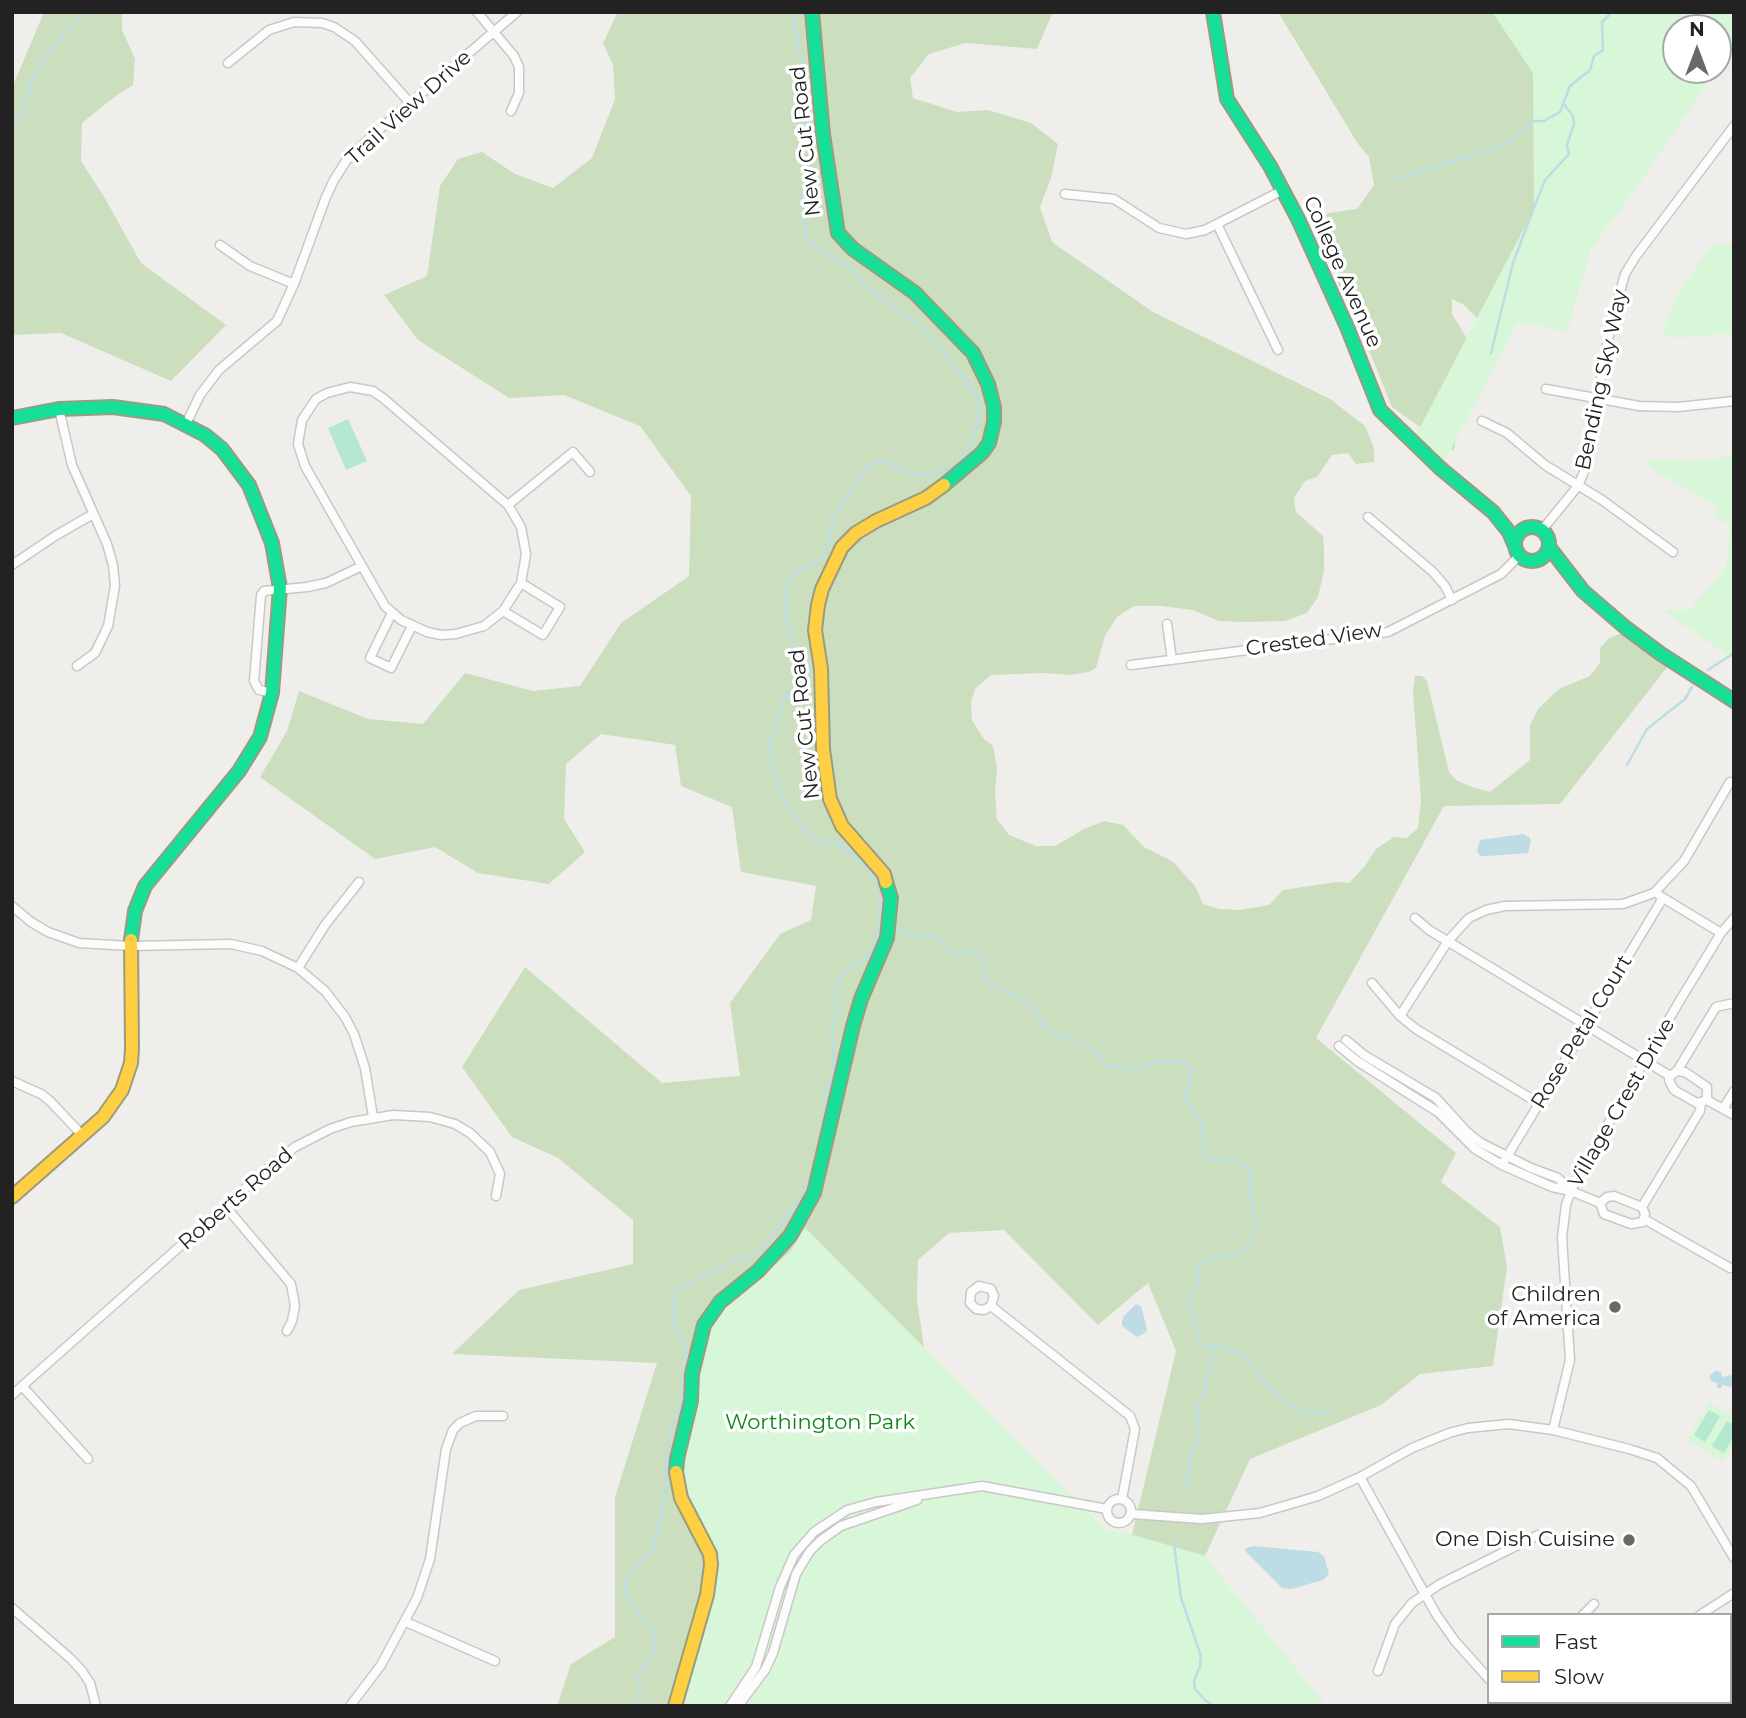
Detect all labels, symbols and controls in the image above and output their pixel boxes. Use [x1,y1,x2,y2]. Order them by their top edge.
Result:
north arrow [1662,14,1732,84]
text: N [1689,18,1705,41]
street label: Trail View Drive [341,45,477,171]
street label: New Cut Road [786,65,826,217]
street label: College Avenue [1297,192,1387,352]
street label: Bending Sky Way [1571,287,1633,473]
street label: Crested View [1244,618,1384,662]
street label: New Cut Road [785,648,825,800]
street label: Rose Petal Court [1526,951,1638,1113]
street label: Village Crest Drive [1563,1014,1681,1192]
street label: Roberts Road [174,1143,298,1255]
place label: Children of America [1487,1282,1601,1332]
marker: Children of America [1607,1299,1623,1315]
park label: Worthington Park [725,1410,915,1436]
place label: One Dish Cuisine [1435,1527,1615,1553]
marker: One Dish Cuisine [1621,1532,1637,1548]
legend [1487,1613,1732,1704]
text: Fast [1554,1629,1598,1654]
text: Slow [1554,1664,1604,1689]

